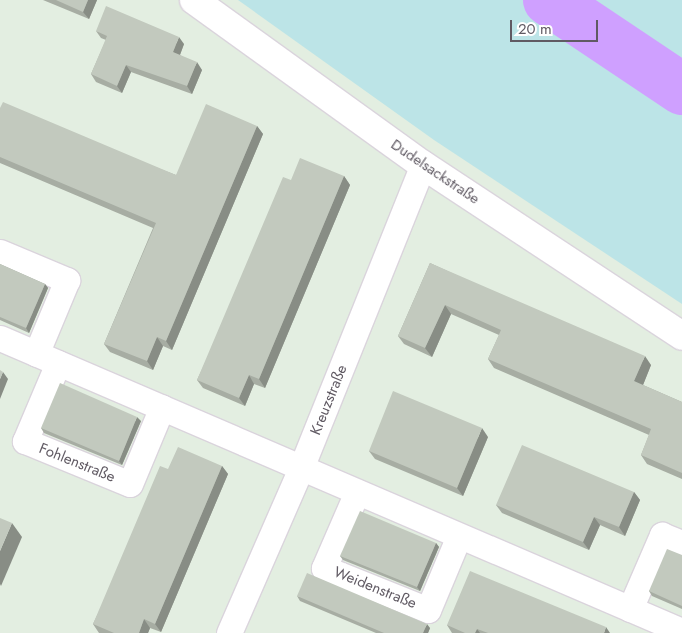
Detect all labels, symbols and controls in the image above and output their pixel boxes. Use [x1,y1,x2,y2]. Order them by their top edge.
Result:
scale bar [512,10,600,42]
text: 20 m [518,18,552,40]
street label: Dudelsackstraße [387,136,483,208]
street label: Kreuzstraße [307,362,351,438]
street label: Fohlenstraße [36,440,118,486]
street label: Weidenstraße [331,563,419,613]

